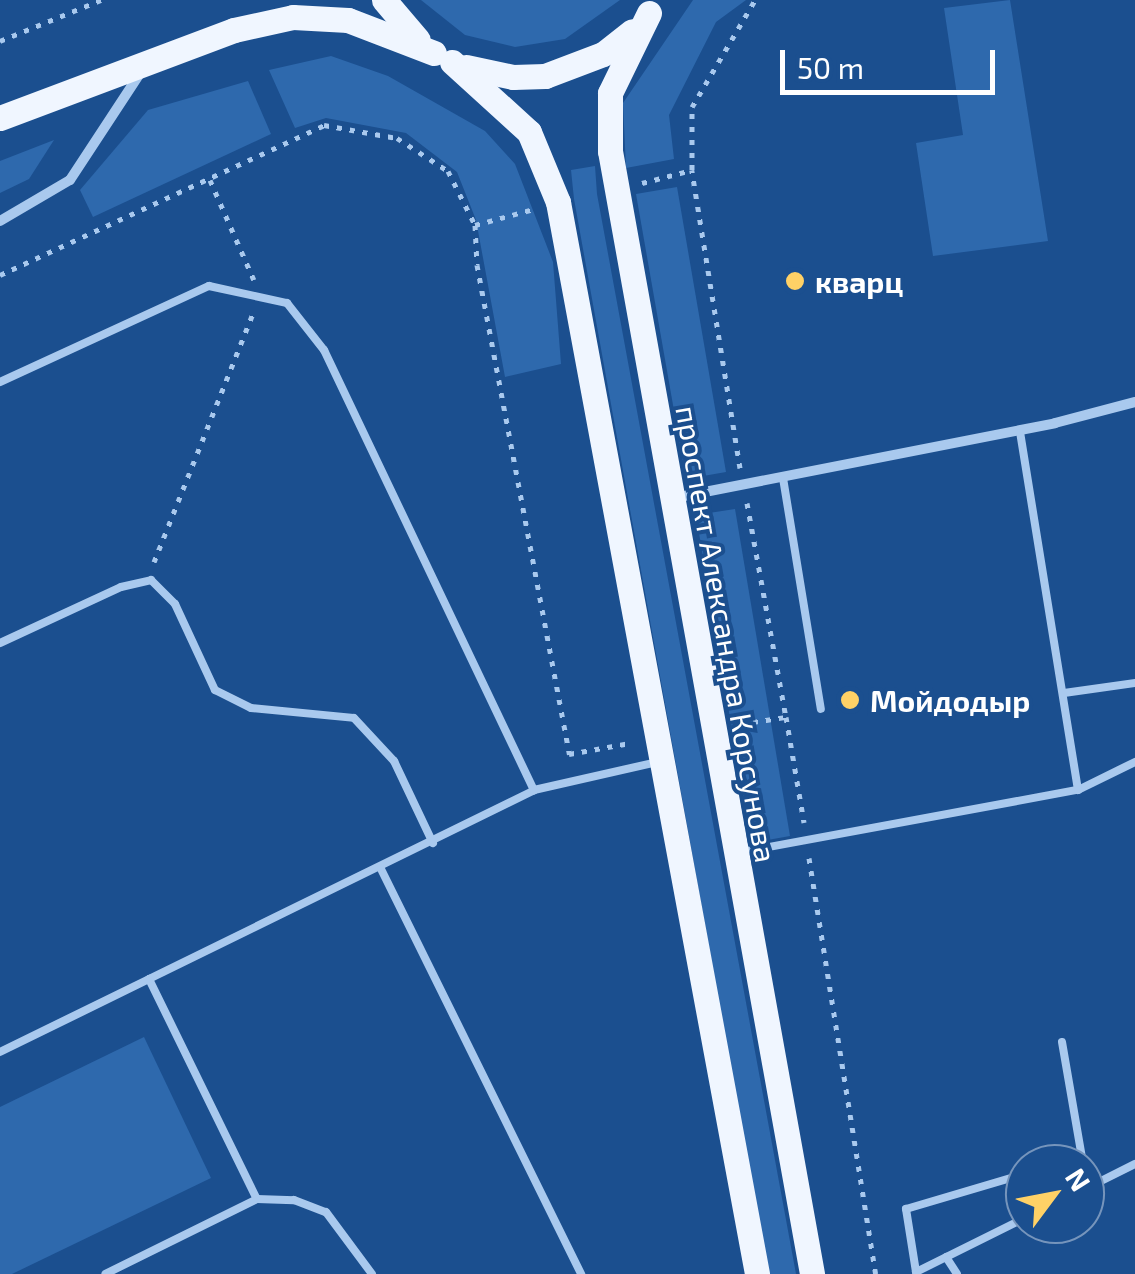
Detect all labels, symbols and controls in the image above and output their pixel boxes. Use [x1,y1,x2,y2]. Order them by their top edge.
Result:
scale bar [785,30,1000,92]
text: 50 m [797,49,864,85]
place label: кварц [815,263,903,299]
marker: кварц [784,270,806,292]
street label: проспект Александра Корсунова [669,403,785,865]
place label: Мойдодыр [870,682,1030,718]
marker: Мойдодыр [839,689,861,711]
north arrow [1005,1144,1105,1244]
text: N [1059,1162,1099,1197]

